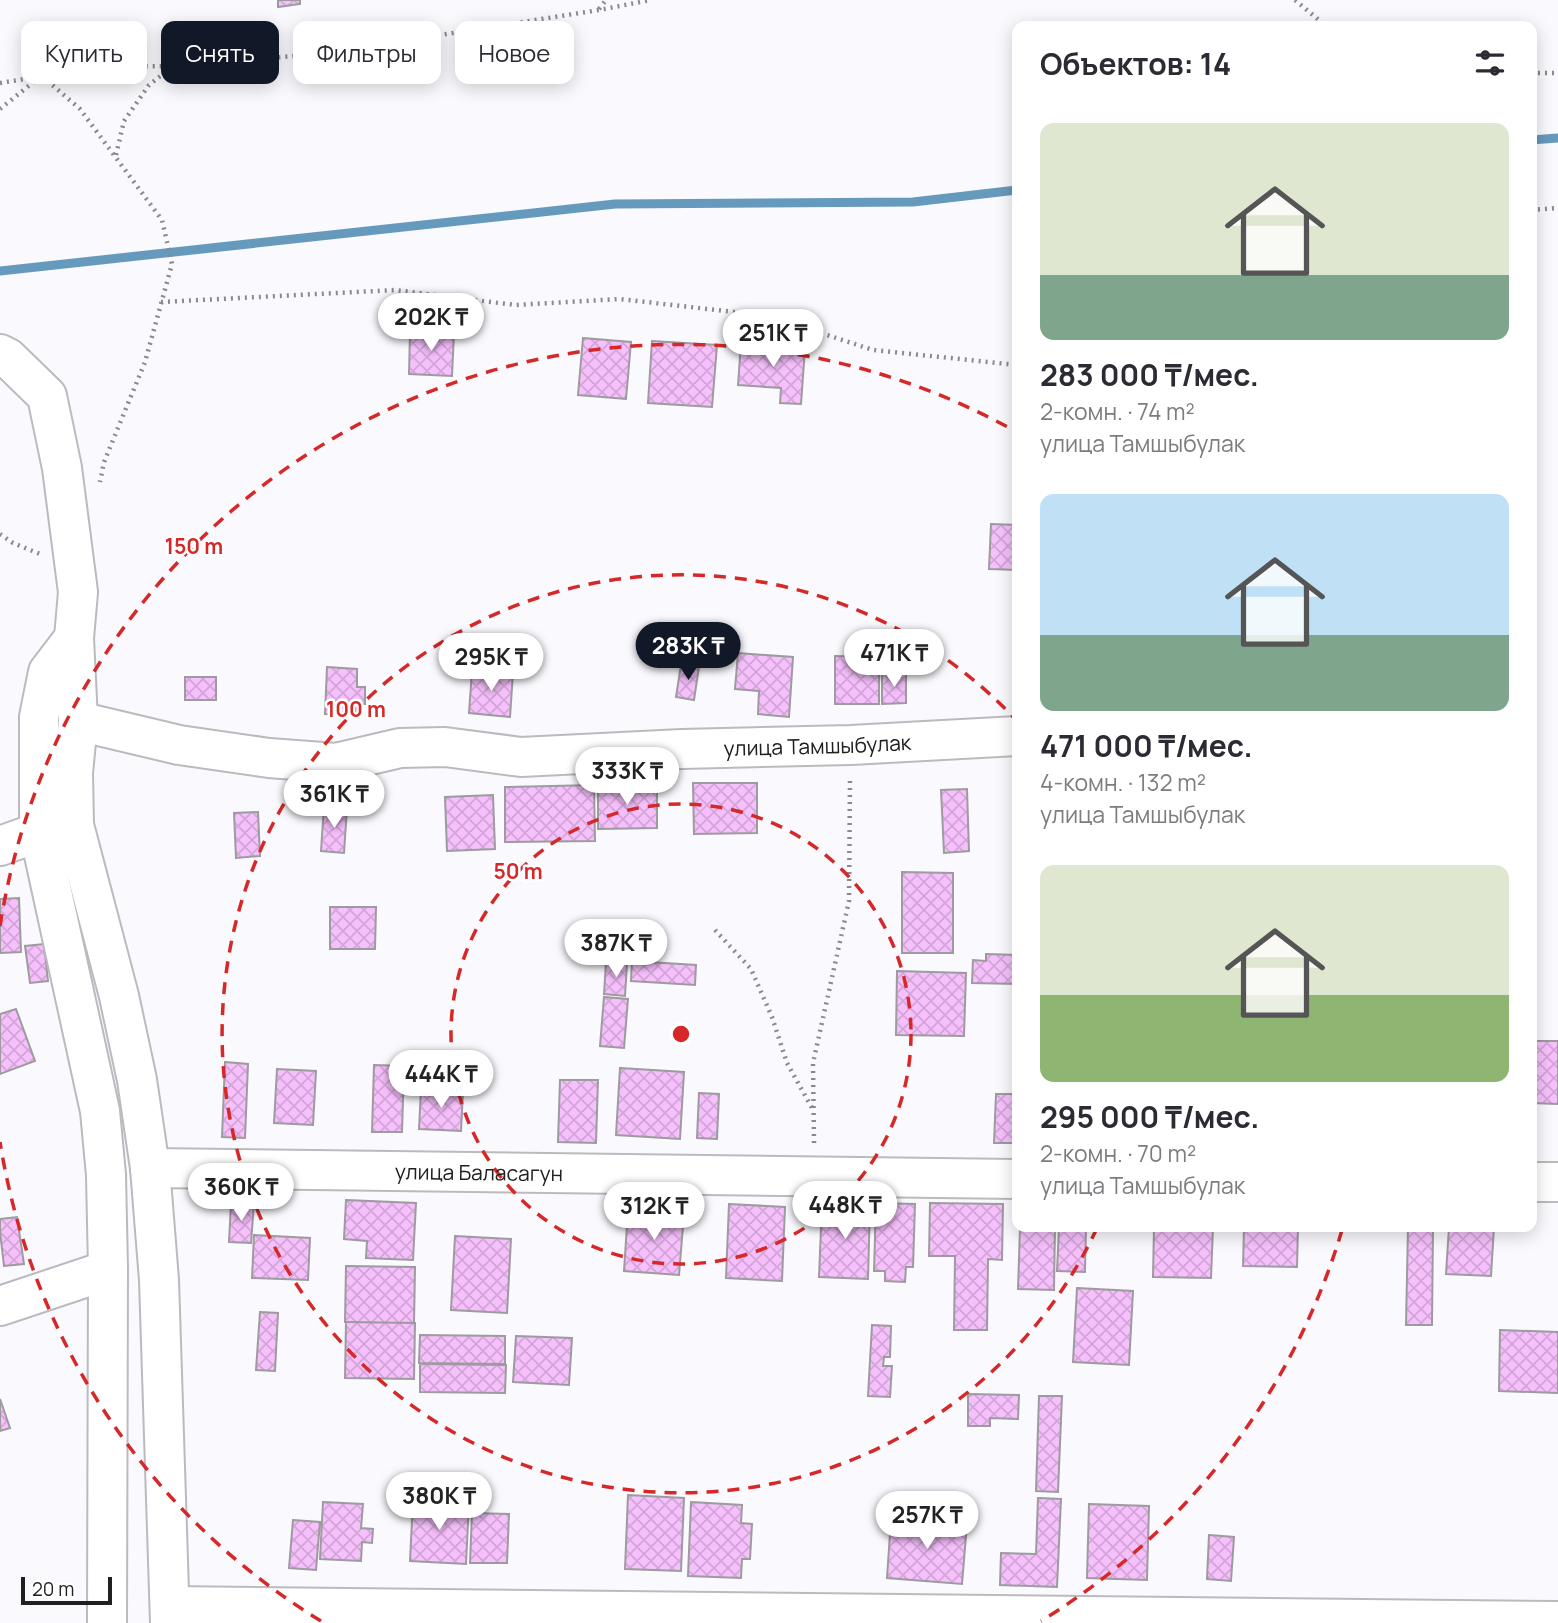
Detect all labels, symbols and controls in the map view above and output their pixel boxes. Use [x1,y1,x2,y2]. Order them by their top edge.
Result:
chip: Купить [21,21,147,84]
chip: Снять [161,21,279,84]
chip: Фильтры [293,21,441,84]
chip: Новое [455,21,574,84]
text: Объектов: 14 [1040,43,1231,84]
icon: filters [1471,44,1509,82]
icon: home [1212,168,1338,294]
pin: 202K ₸ [374,294,488,353]
text: 202K ₸ [394,300,468,332]
pin: 251K ₸ [716,310,830,369]
text: 251K ₸ [739,316,807,348]
text: 283 000 ₸/мес. [1040,354,1259,395]
text: 2-комн. · 74 m² [1040,395,1195,427]
text: улица Тамшыбулак [1040,427,1245,459]
text: 150 m [165,532,223,560]
icon: home [1212,539,1338,665]
pin: 283K ₸ [631,622,745,682]
text: 283K ₸ [652,629,724,661]
pin: 471K ₸ [837,630,951,689]
pin: 295K ₸ [434,634,548,693]
text: 471K ₸ [860,636,928,668]
text: 295K ₸ [454,640,528,672]
text: 100 m [326,695,386,723]
text: 471 000 ₸/мес. [1040,725,1253,766]
street label: улица Тамшыбулак [723,728,912,762]
pin: 333K ₸ [570,748,684,807]
text: 333K ₸ [591,754,663,786]
text: 4-комн. · 132 m² [1040,766,1206,798]
pin: 361K ₸ [277,770,391,830]
text: 361K ₸ [300,777,368,809]
text: улица Тамшыбулак [1040,798,1245,830]
text: 50 m [493,857,543,885]
icon: home [1212,910,1338,1036]
pin: 387K ₸ [559,920,673,979]
text: 387K ₸ [580,926,652,958]
centre of rings [669,1022,693,1046]
pin: 444K ₸ [384,1050,498,1110]
text: 444K ₸ [405,1057,478,1089]
text: 295 000 ₸/мес. [1040,1096,1259,1137]
text: 2-комн. · 70 m² [1040,1137,1196,1169]
street label: улица Баласагун [395,1157,563,1187]
pin: 360K ₸ [184,1164,298,1223]
text: улица Тамшыбулак [1040,1169,1245,1201]
text: 360K ₸ [204,1170,278,1202]
pin: 312K ₸ [597,1182,711,1242]
pin: 448K ₸ [788,1182,902,1241]
text: 448K ₸ [808,1188,882,1220]
text: 312K ₸ [620,1189,688,1221]
pin: 380K ₸ [382,1472,496,1532]
text: 380K ₸ [402,1479,476,1511]
pin: 257K ₸ [870,1492,984,1551]
text: 257K ₸ [891,1498,963,1530]
scale bar [21,1574,112,1606]
text: 20 m [32,1576,74,1602]

